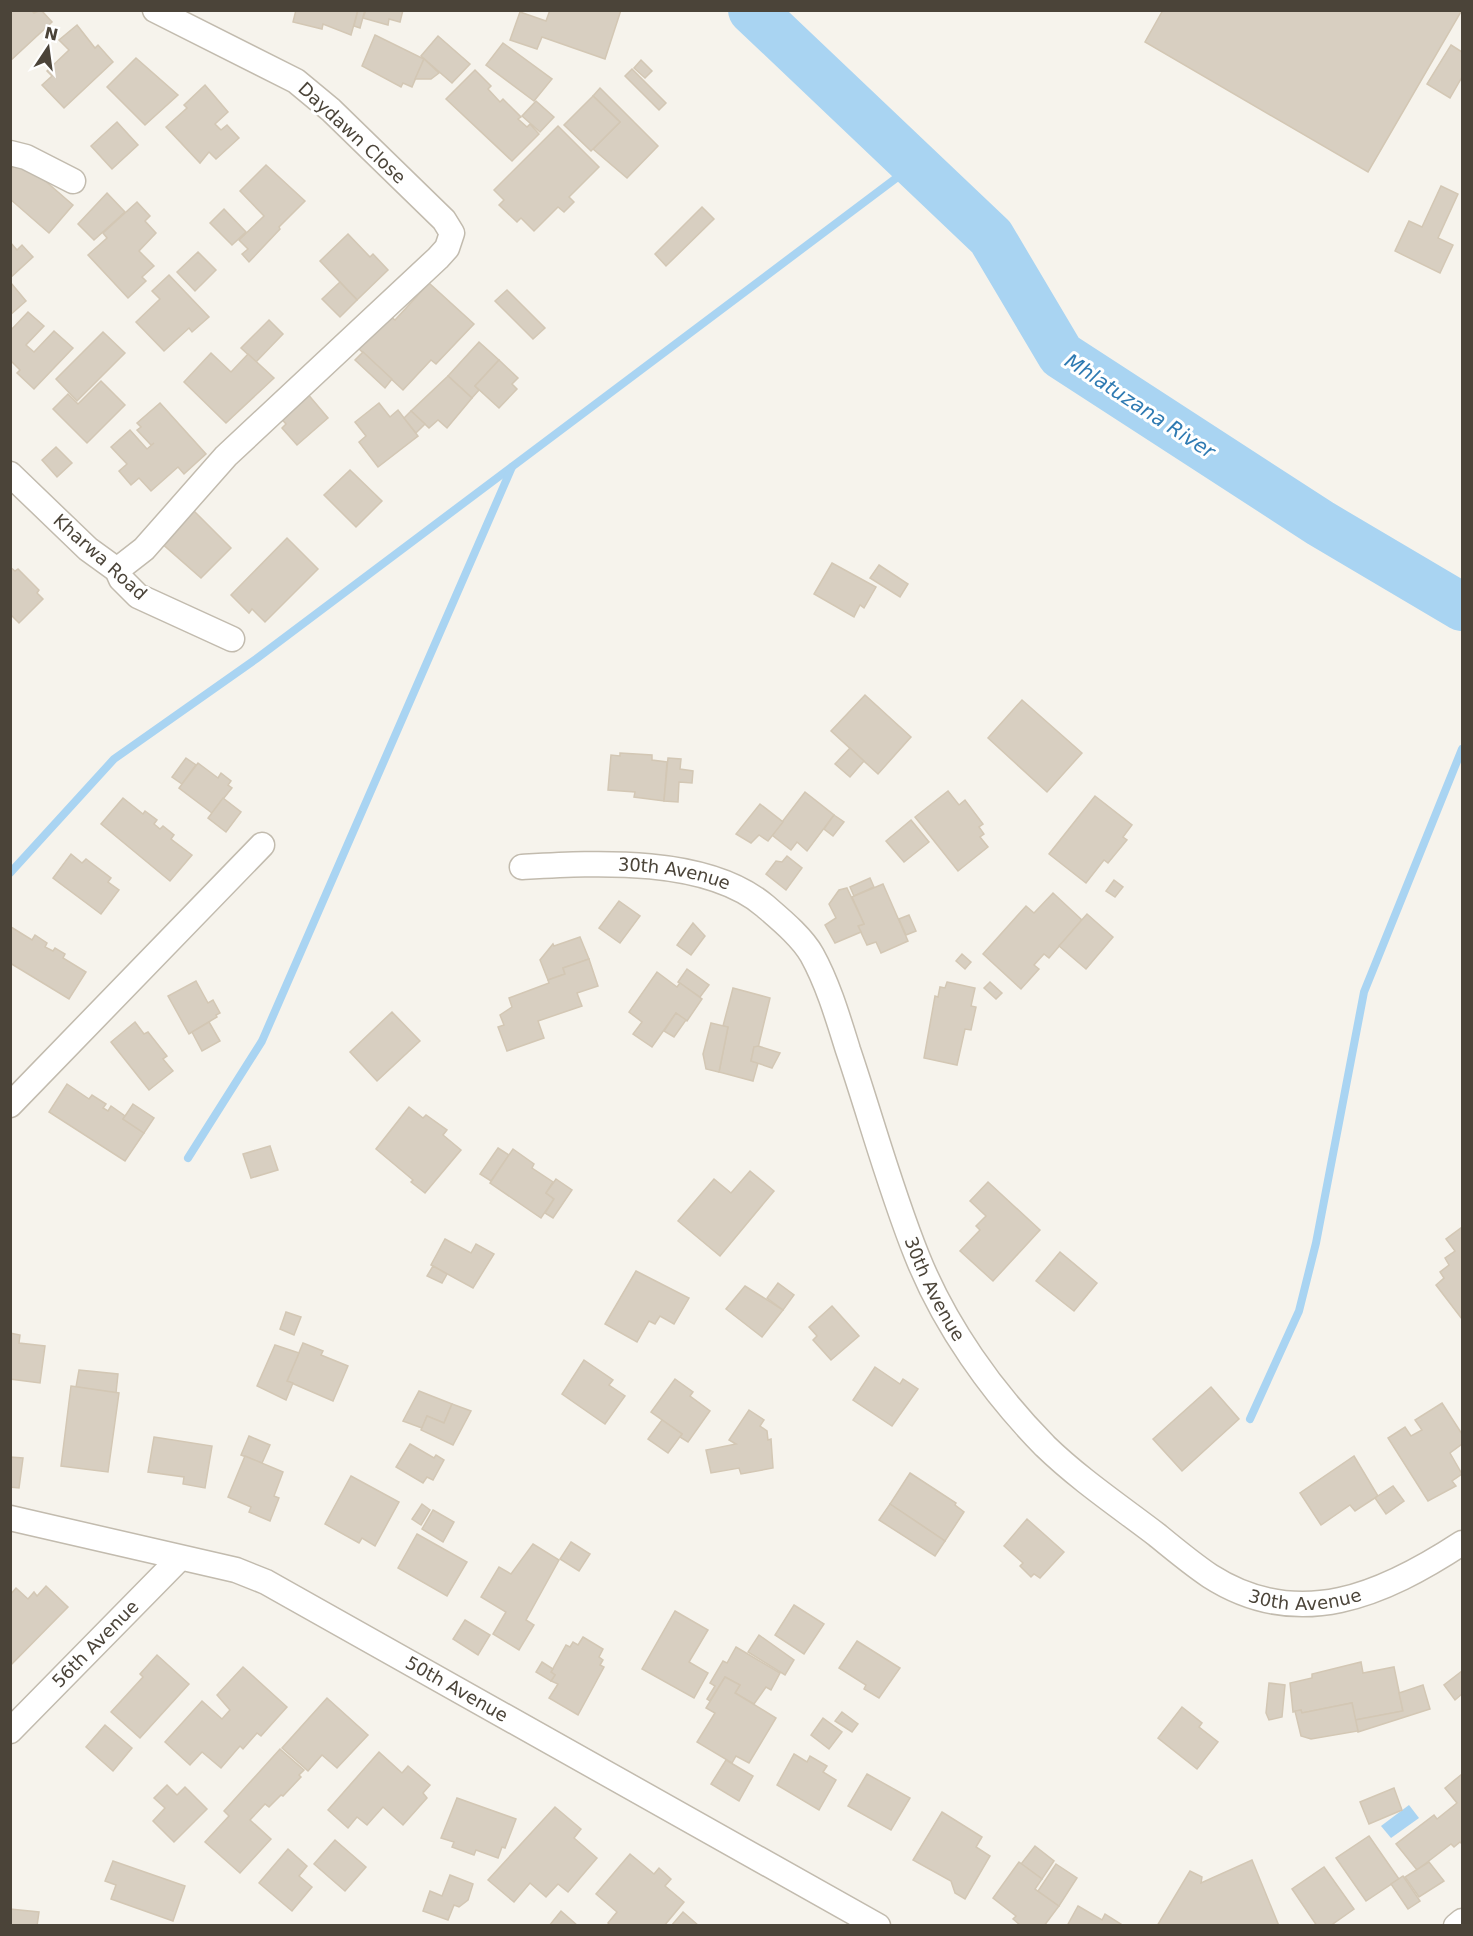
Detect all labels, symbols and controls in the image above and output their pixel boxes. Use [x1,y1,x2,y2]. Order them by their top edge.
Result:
north arrow [18,18,78,78]
text: N [43,23,60,45]
street label: Daydawn Close [294,78,410,188]
water label: Mhlatuzana River [1060,349,1221,464]
street label: Kharwa Road [49,509,151,604]
street label: 30th Avenue [618,853,734,894]
street label: 30th Avenue [900,1234,969,1345]
street label: 30th Avenue [1246,1584,1364,1614]
street label: 56th Avenue [48,1596,143,1692]
street label: 50th Avenue [402,1652,512,1726]

